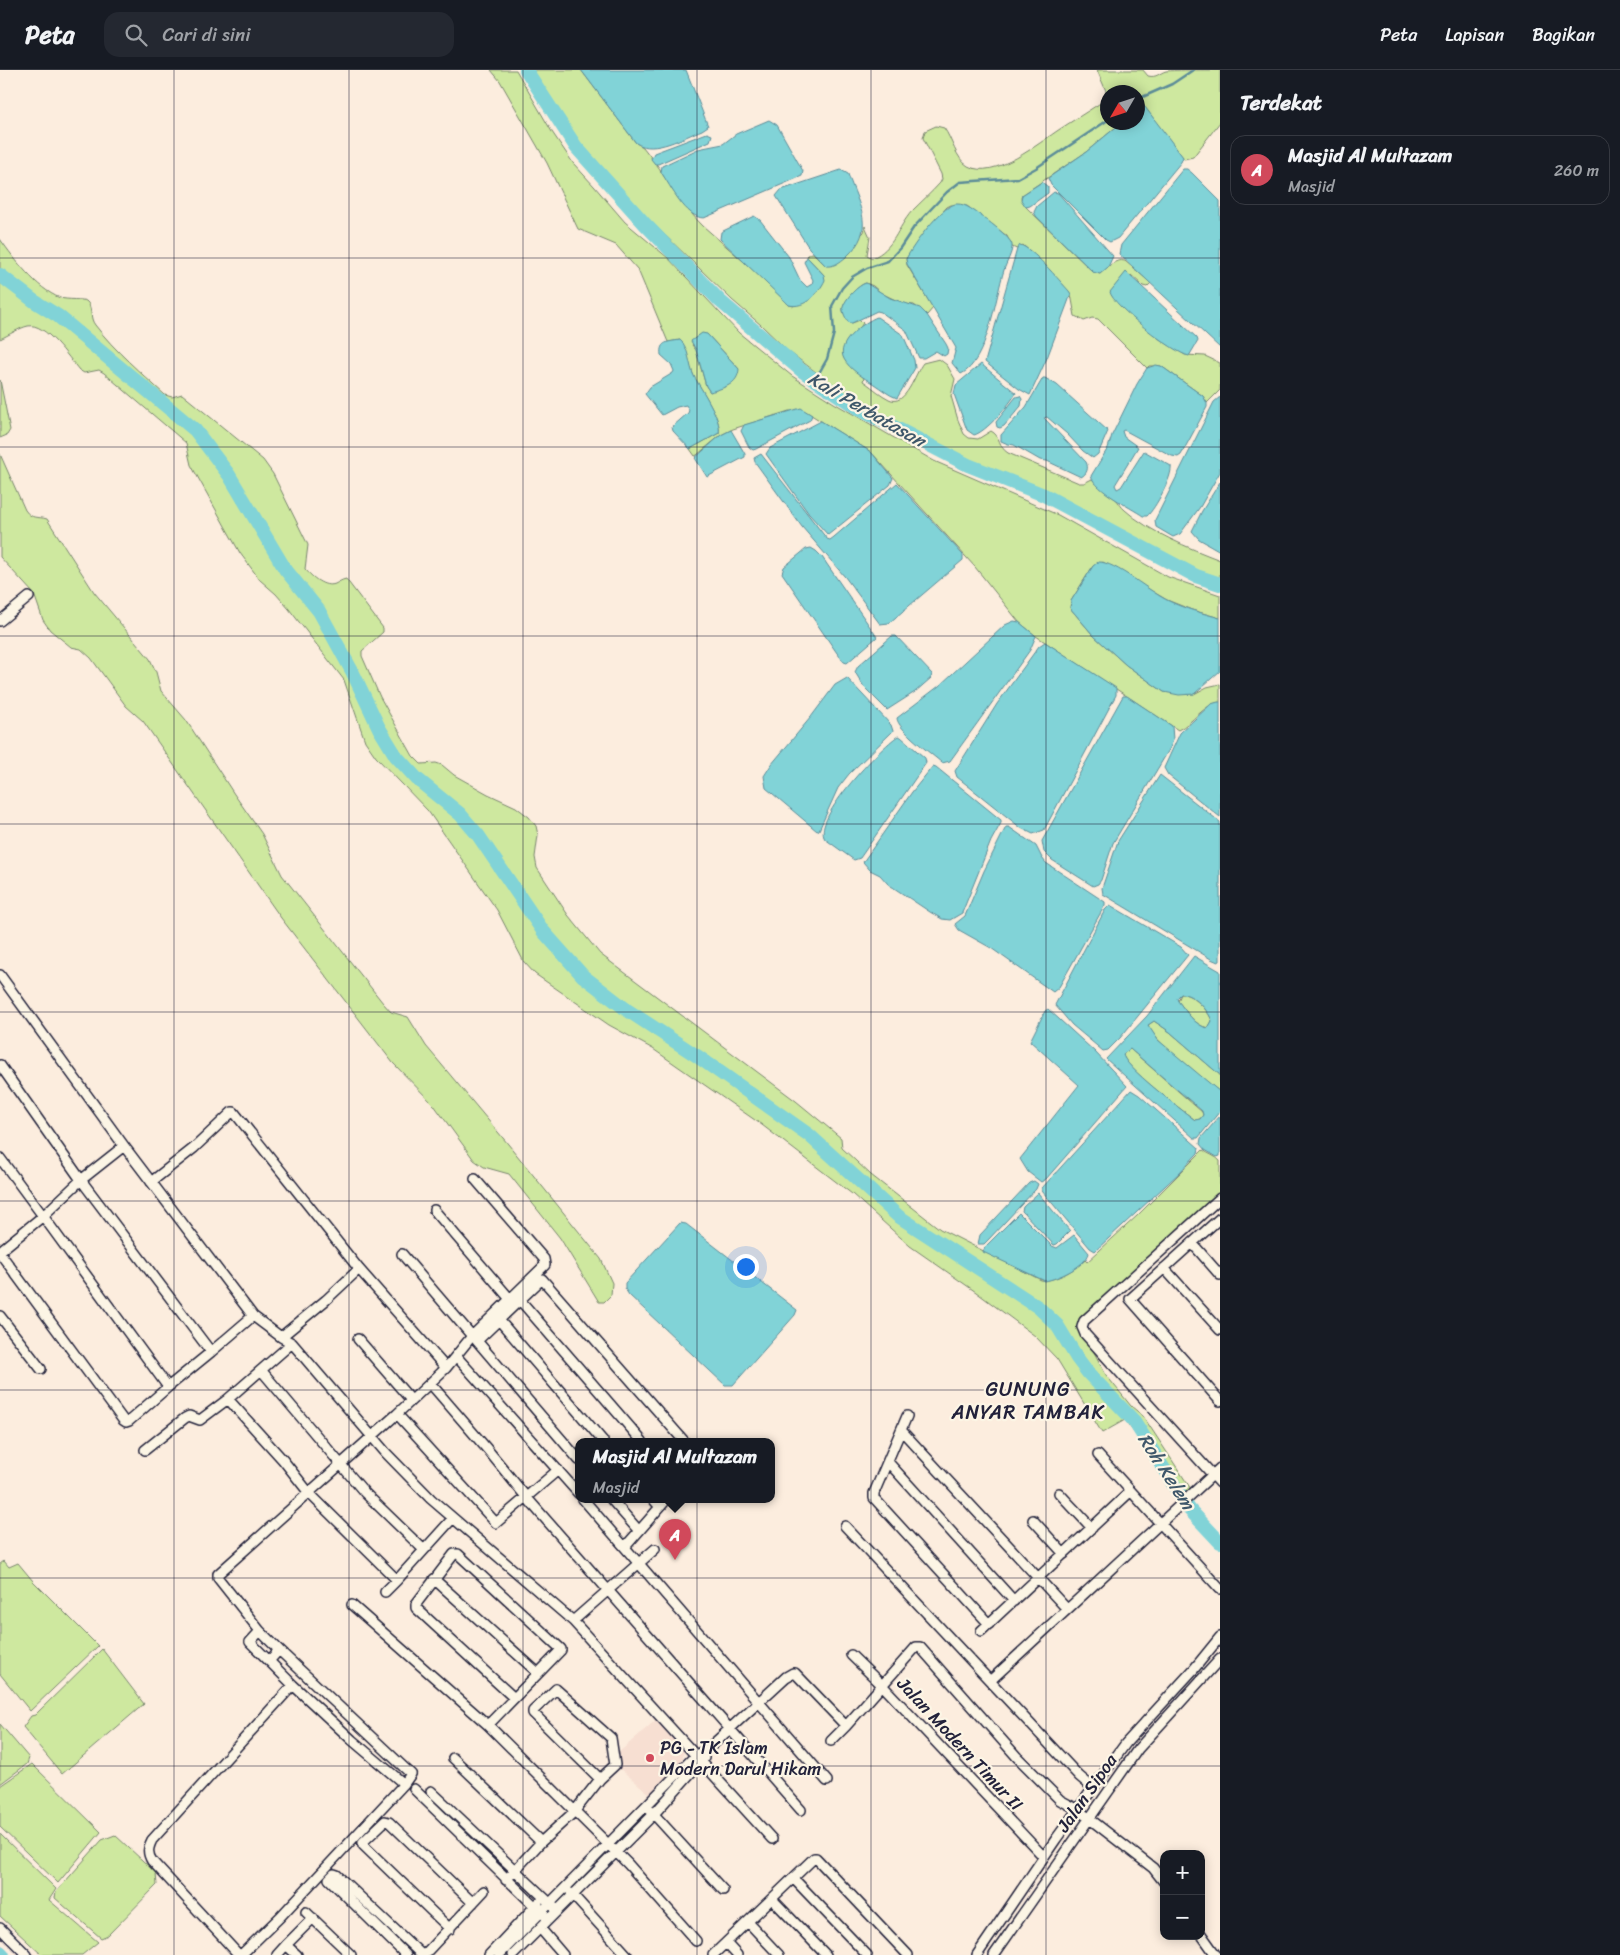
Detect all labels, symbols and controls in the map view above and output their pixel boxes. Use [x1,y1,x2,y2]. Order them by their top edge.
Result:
search box [104,12,454,57]
text: Peta [25,14,74,56]
text: Cari di sini [162,18,251,51]
text: Peta [1380,19,1417,51]
text: Lapisan [1445,19,1504,51]
text: Bagikan [1532,19,1595,51]
icon: search [122,21,150,49]
text: Terdekat [1240,84,1322,122]
north arrow [1100,85,1145,130]
text: Masjid Al Multazam [1288,139,1452,172]
text: A [1252,156,1262,185]
text: 260 m [1554,156,1599,185]
text: Masjid [1288,172,1335,201]
water label: Kali Perbatasan [802,362,934,458]
your location [733,1254,759,1280]
district label: GUNUNG ANYAR TAMBAK [950,1372,1105,1430]
water label: Roh Kelem [1129,1426,1205,1518]
popup [575,1438,775,1503]
text: Masjid Al Multazam [593,1440,757,1473]
text: Masjid [593,1473,639,1502]
pin: A [659,1519,691,1560]
street label: Jalan Modern Timur II [888,1669,1031,1819]
place label: PG - TK Islam Modern Darul Hikam [660,1732,821,1785]
street label: Jalan Sipoa [1048,1746,1126,1840]
marker: PG - TK Islam Modern Darul Hikam [644,1752,656,1764]
map controls [1160,1850,1205,1940]
button: + [1160,1850,1205,1895]
button: − [1160,1895,1205,1940]

